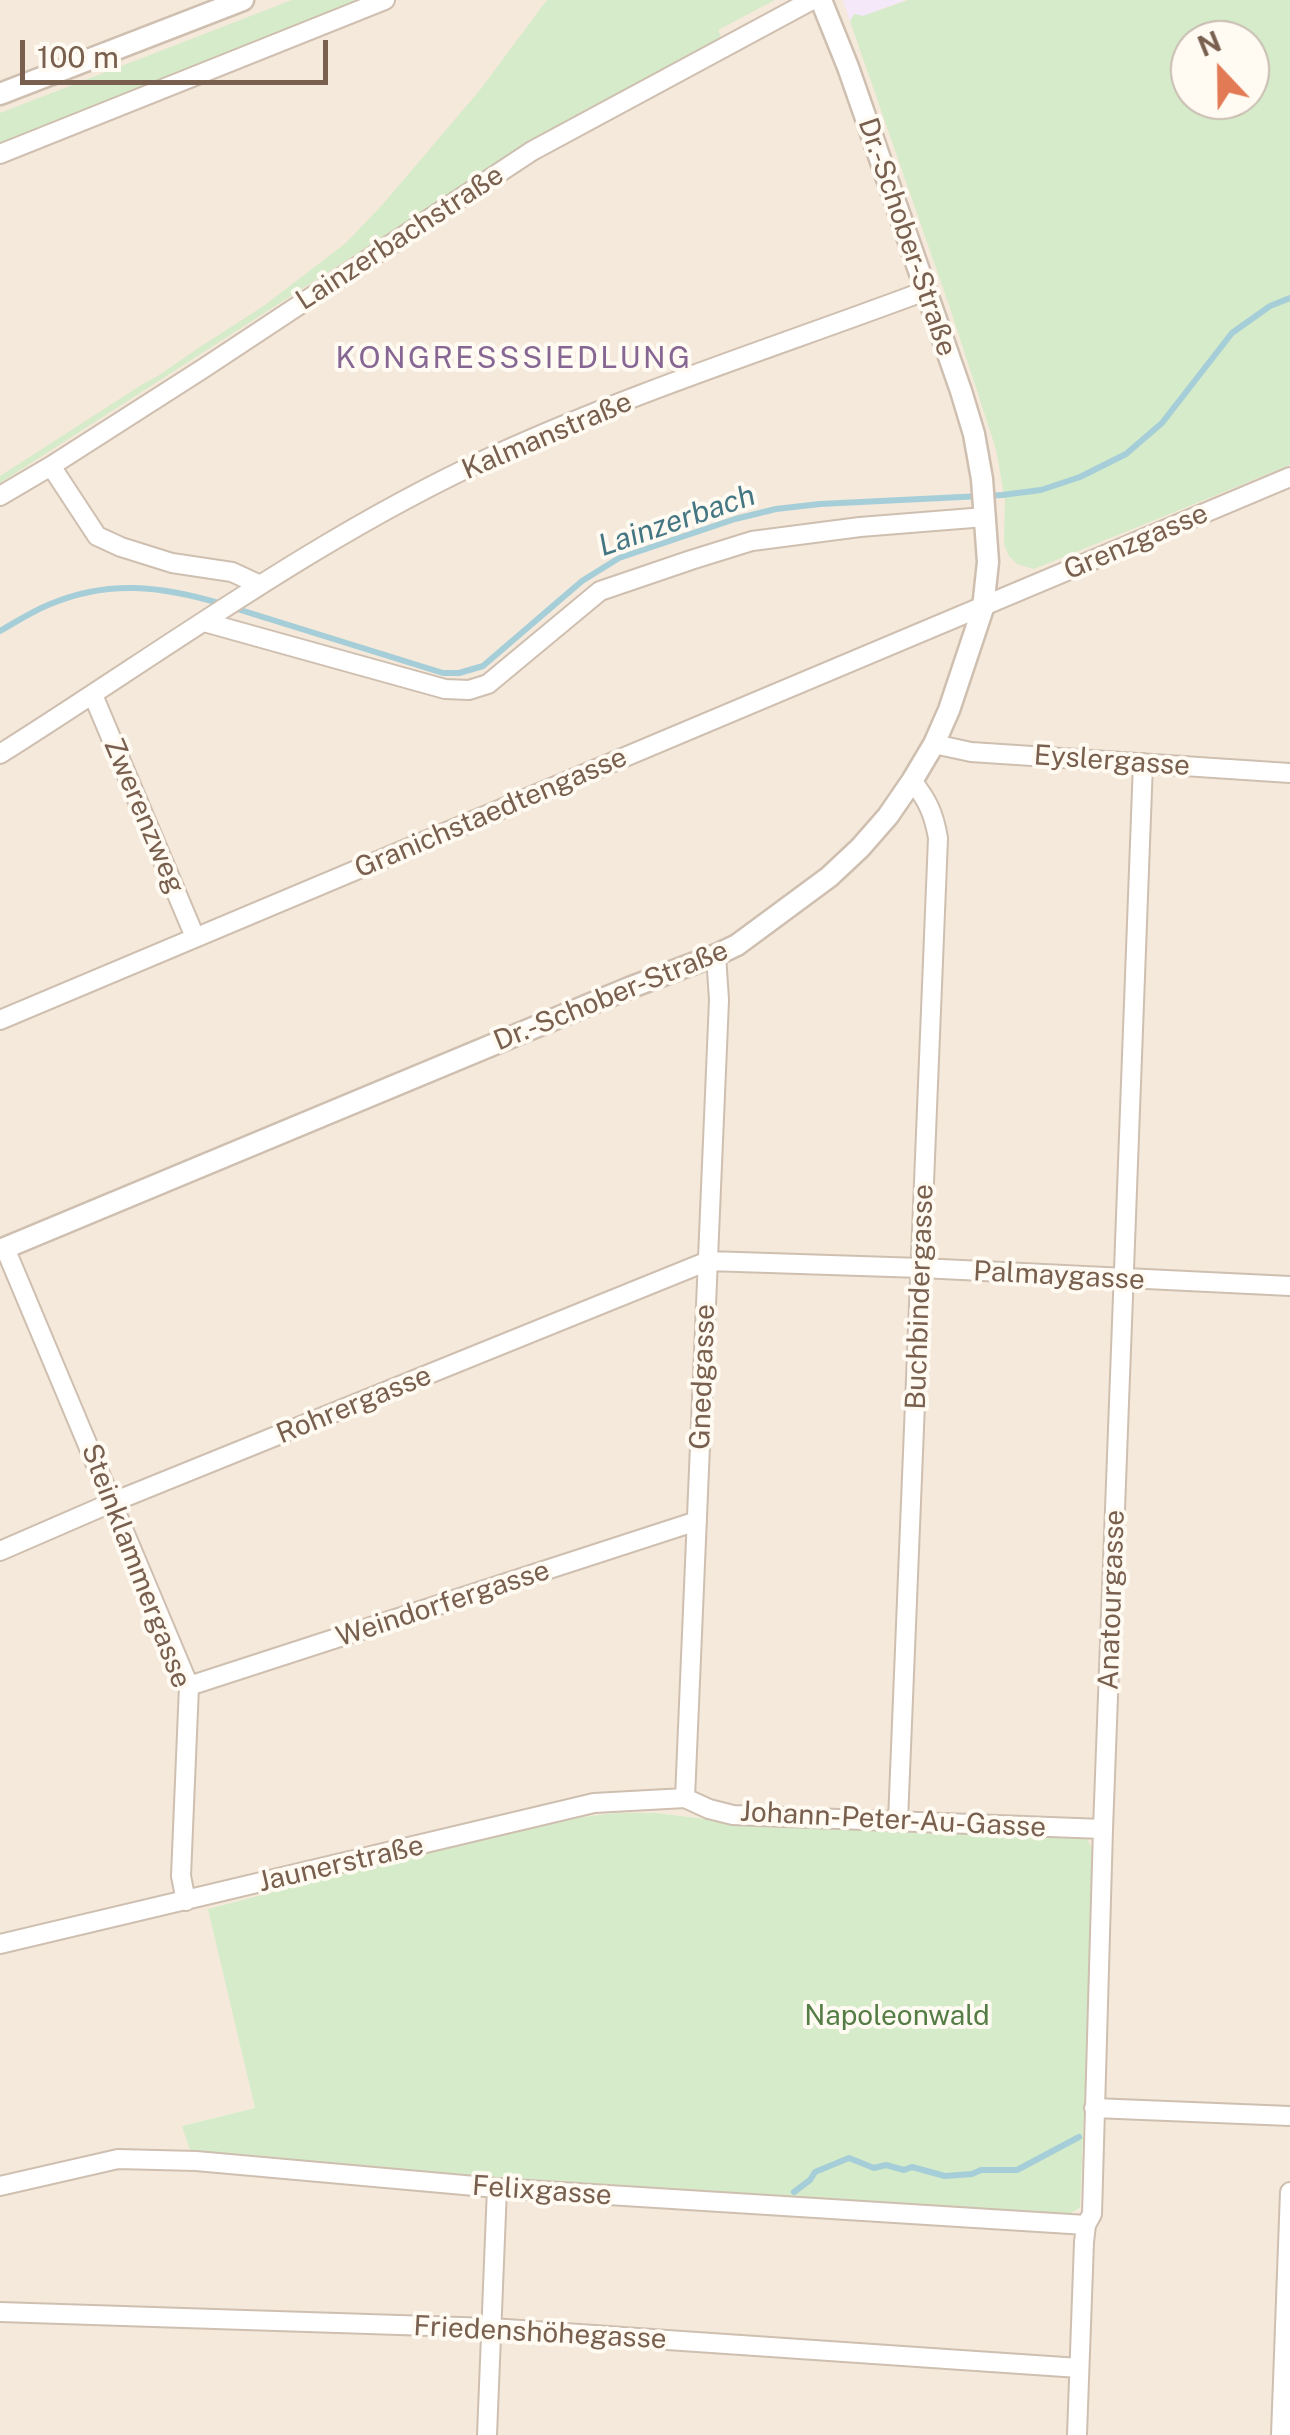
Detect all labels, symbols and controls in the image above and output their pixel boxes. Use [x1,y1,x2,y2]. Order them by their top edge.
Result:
scale bar [25,20,332,82]
north arrow [1170,20,1270,120]
text: N [1193,24,1226,63]
text: 100 m [37,39,119,75]
street label: Dr.-Schober-Straße [850,113,964,361]
street label: Lainzerbachstraße [290,158,510,318]
district label: KONGRESSSIEDLUNG [335,341,693,377]
street label: Kalmanstraße [457,385,637,487]
water label: Lainzerbach [594,477,760,565]
street label: Grenzgasse [1059,497,1213,587]
street label: Zwerenzweg [96,733,192,899]
street label: Eyslergasse [1033,739,1191,783]
street label: Granichstaedtengasse [350,740,632,886]
street label: Dr.-Schober-Straße [489,934,733,1058]
street label: Buchbindergasse [899,1184,941,1410]
street label: Palmaygasse [972,1255,1146,1297]
street label: Gnedgasse [684,1304,722,1450]
street label: Rohrergasse [272,1359,436,1451]
street label: Steinklammergasse [74,1439,198,1693]
street label: Anatourgasse [1092,1509,1132,1691]
street label: Weindorfergasse [332,1554,554,1654]
street label: Johann-Peter-Au-Gasse [739,1795,1047,1845]
street label: Jaunerstraße [255,1829,427,1899]
park label: Napoleonwald [804,1999,990,2033]
street label: Felixgasse [471,2169,613,2213]
street label: Friedenshöhegasse [413,2310,667,2356]

